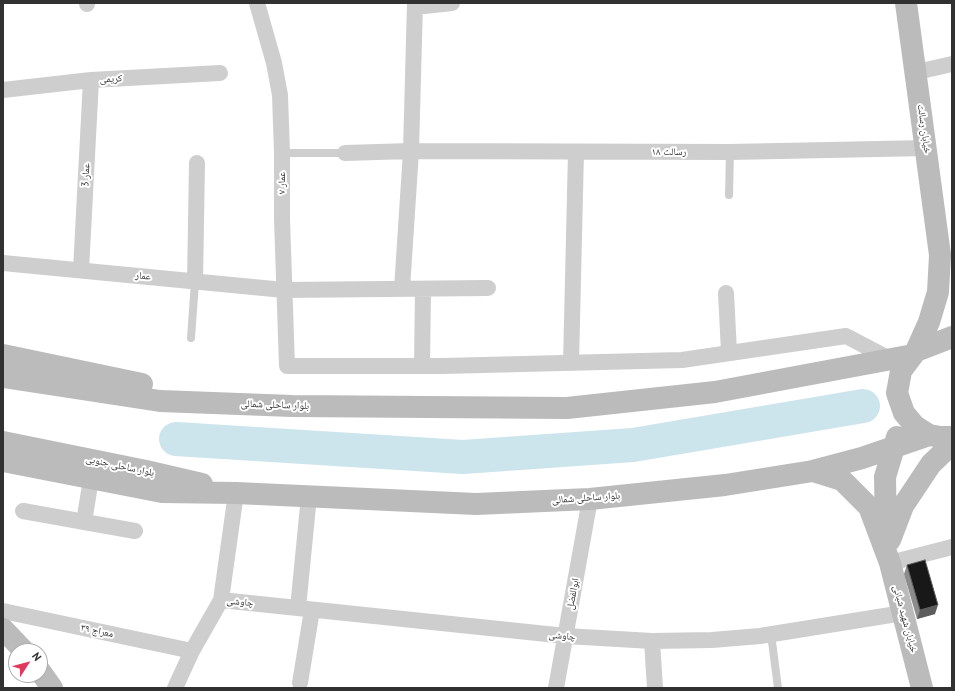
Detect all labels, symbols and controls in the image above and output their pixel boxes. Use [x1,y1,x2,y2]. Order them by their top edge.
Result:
street label: کریمی [99,72,123,86]
street label: خیابان رسالت [915,104,933,154]
street label: رسالت ۱۸ [652,146,686,158]
street label: عمار 3 [79,163,93,187]
street label: عمار ۷ [276,172,288,194]
street label: عمار [135,269,151,283]
street label: بلوار ساحلی شمالی [241,398,309,412]
street label: بلوار ساحلی جنوبی [85,453,155,479]
street label: بلوار ساحلی شمالی [551,490,621,506]
street label: ابوالفضل [564,577,582,611]
street label: خیابان شهید شبانی [890,584,920,654]
street label: چاوشی [226,595,254,609]
street label: معراج ۳۹ [80,622,114,640]
street label: چاوشی [548,629,576,643]
north arrow [8,643,48,683]
text: N [29,649,45,664]

